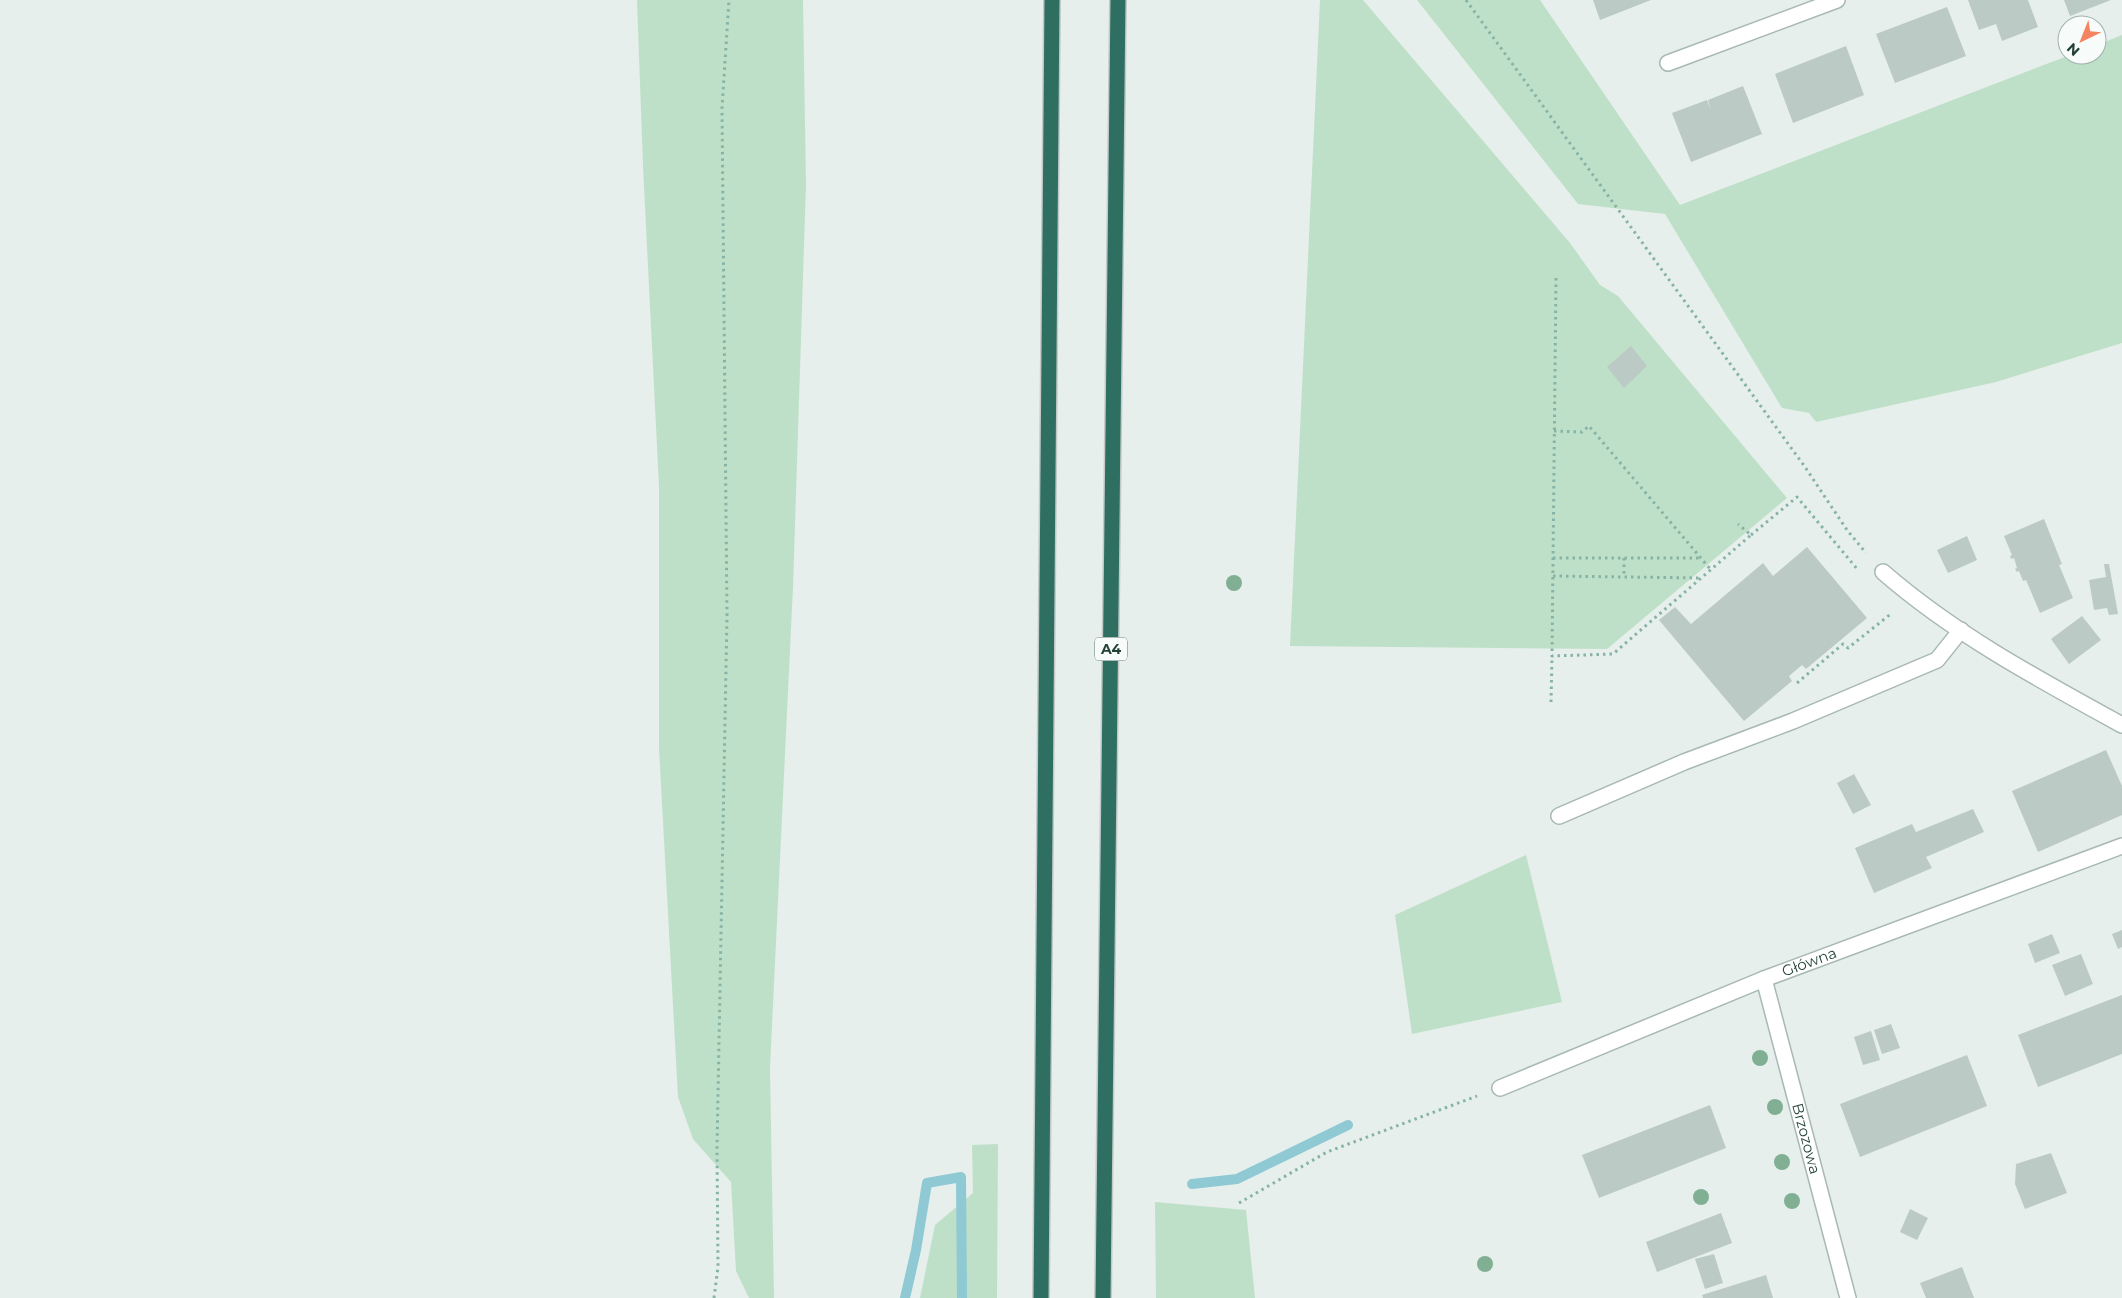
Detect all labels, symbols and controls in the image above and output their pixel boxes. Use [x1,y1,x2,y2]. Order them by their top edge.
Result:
north arrow [2057,15,2107,65]
text: N [2063,39,2083,60]
road number: A4 [1095,638,1127,661]
street label: Główna [1779,943,1839,981]
street label: Brzozowa [1788,1101,1825,1176]

